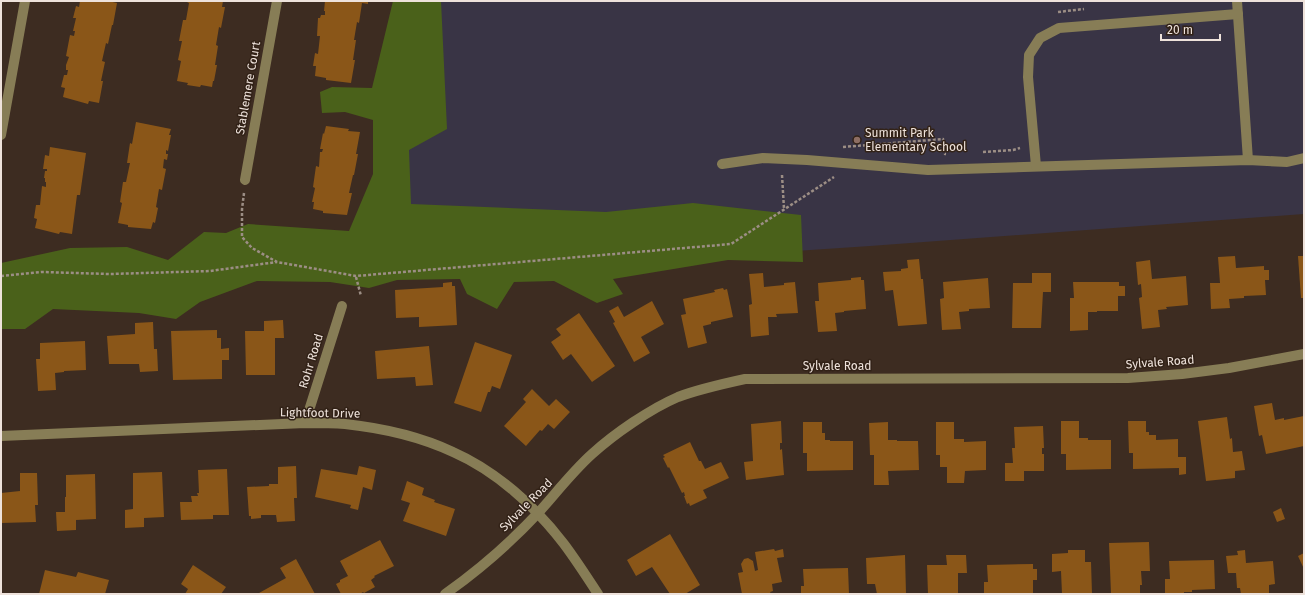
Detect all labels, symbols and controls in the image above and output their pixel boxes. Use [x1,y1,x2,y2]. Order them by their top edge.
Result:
scale bar [1161,16,1220,42]
text: 20 m [1167,23,1193,37]
street label: Stablemere Court [233,40,263,136]
place label: Summit Park Elementary School [865,126,967,154]
marker: Summit Park Elementary School [852,135,862,145]
street label: Rohr Road [296,332,326,390]
street label: Sylvale Road [1125,353,1195,371]
street label: Sylvale Road [803,359,871,373]
street label: Lightfoot Drive [280,405,360,421]
street label: Sylvale Road [497,476,555,534]

